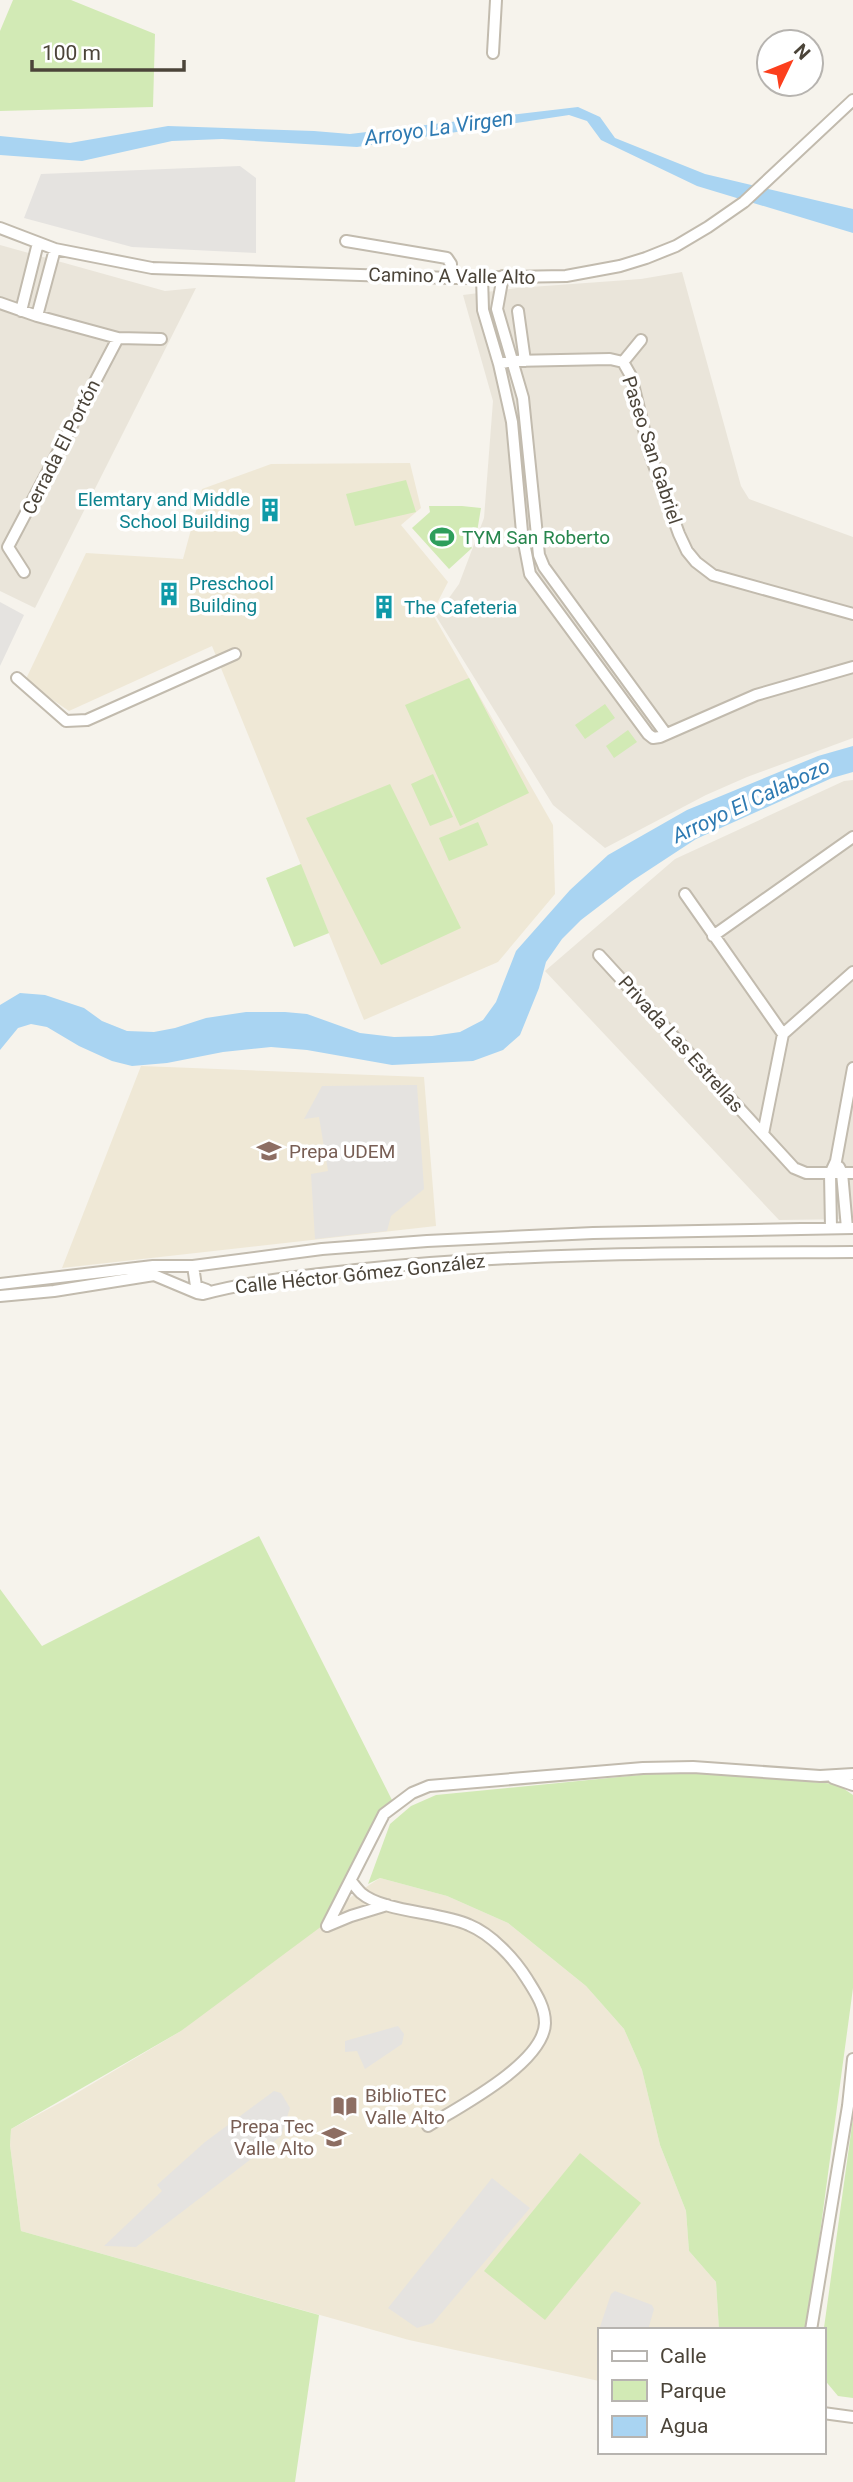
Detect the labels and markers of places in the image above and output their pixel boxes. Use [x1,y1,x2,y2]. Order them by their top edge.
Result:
place label: Elemtary and Middle School Building [77,488,250,533]
building icon: Elemtary and Middle School Building [256,496,284,524]
sports icon: TYM San Roberto [428,523,456,551]
place label: TYM San Roberto [462,526,610,549]
place label: Preschool Building [189,572,274,617]
building icon: Preschool Building [155,580,183,608]
building icon: The Cafeteria [370,593,398,621]
place label: The Cafeteria [404,596,517,619]
school or university icon: Prepa UDEM [255,1137,283,1165]
place label: Prepa UDEM [289,1140,395,1163]
place label: BiblioTEC Valle Alto [365,2084,447,2129]
library icon: BiblioTEC Valle Alto [331,2092,359,2120]
place label: Prepa Tec Valle Alto [230,2115,314,2160]
school or university icon: Prepa Tec Valle Alto [320,2123,348,2151]

